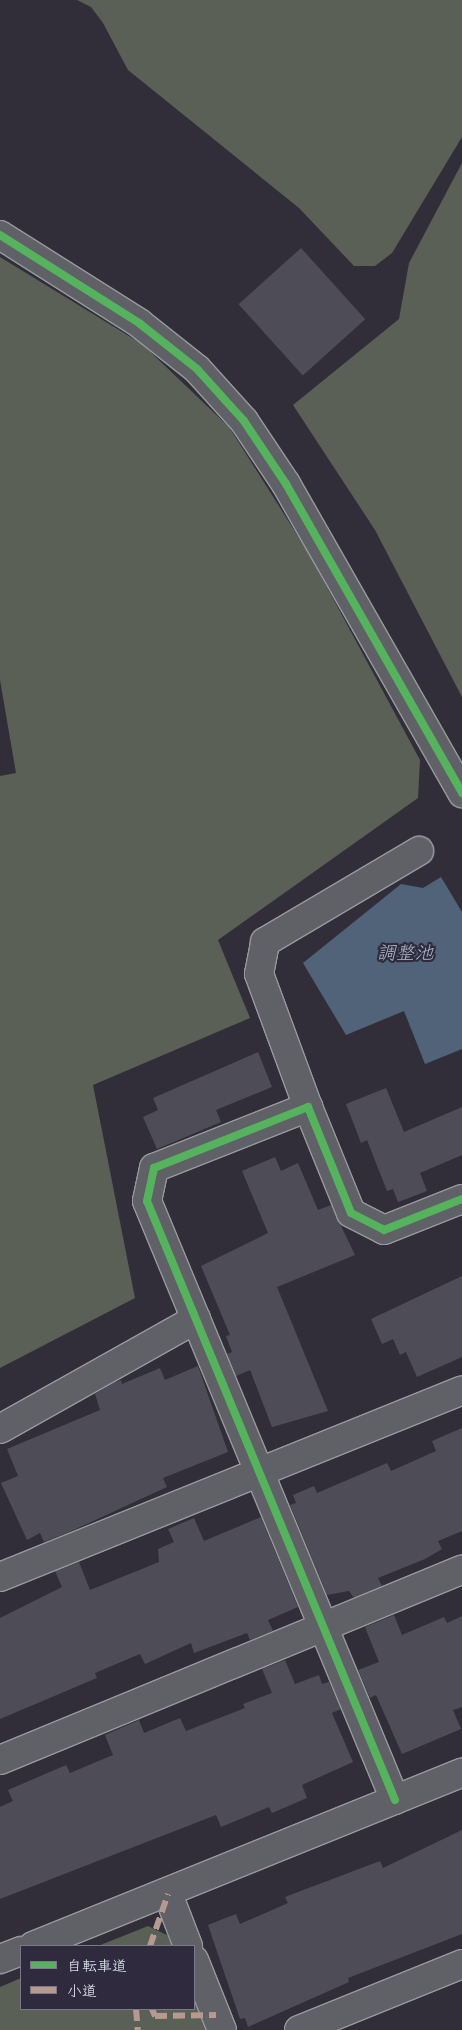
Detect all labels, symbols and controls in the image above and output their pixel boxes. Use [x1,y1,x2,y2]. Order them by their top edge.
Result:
water label: 調整池 [377,943,433,965]
legend [20,1945,195,2010]
text: 自転車道 [67,1957,127,1976]
text: 小道 [67,1982,97,2001]

